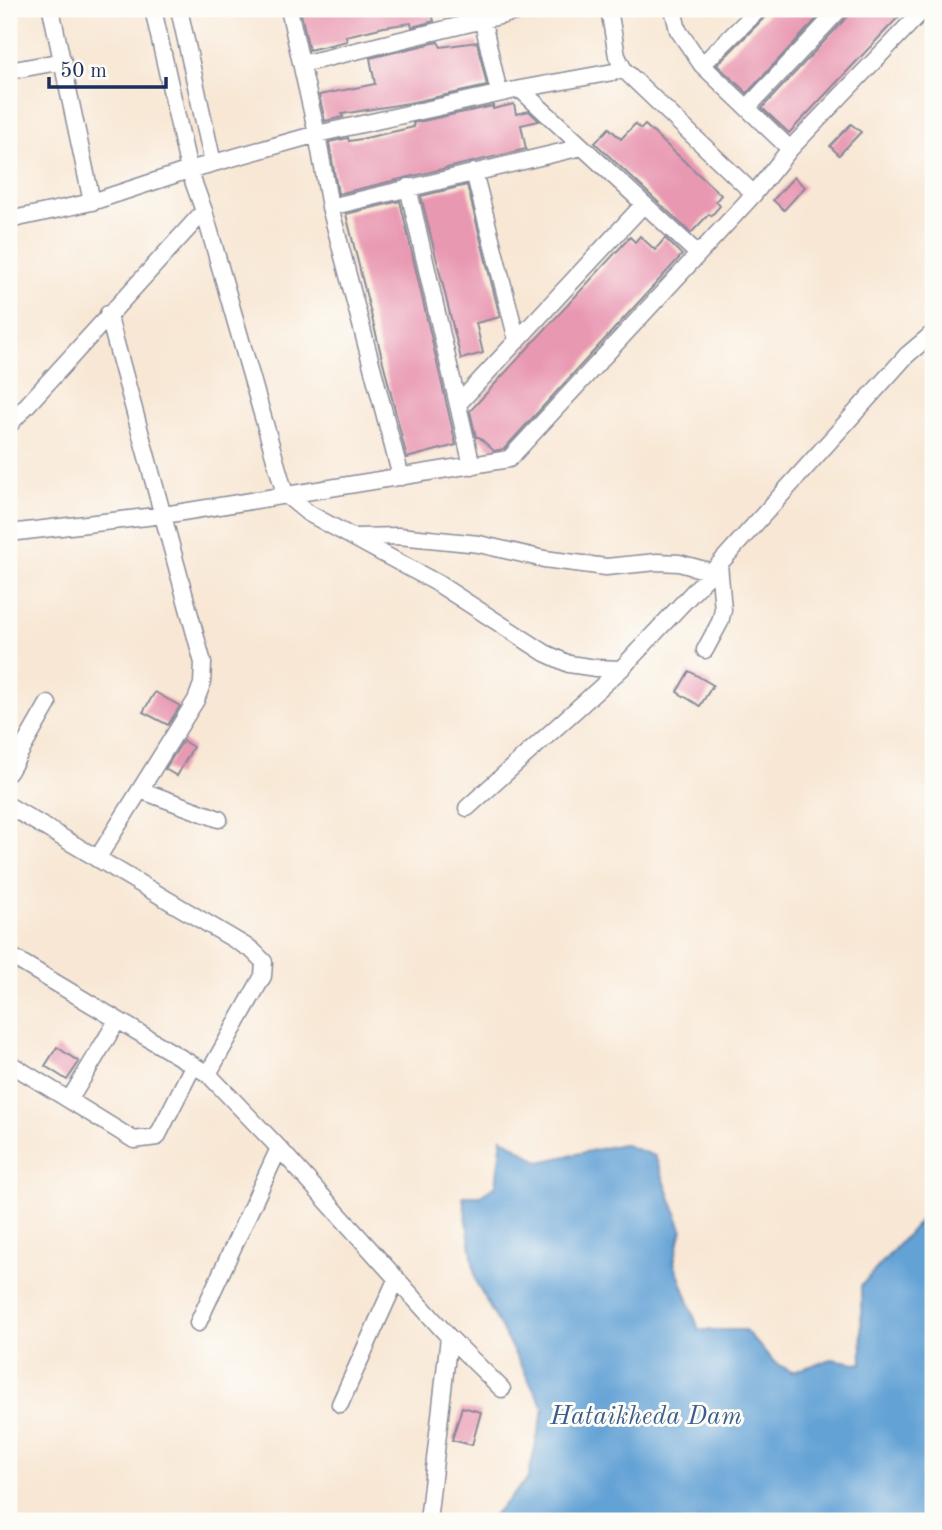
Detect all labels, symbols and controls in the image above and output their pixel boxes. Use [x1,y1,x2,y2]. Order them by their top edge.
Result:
scale bar [49,46,166,90]
text: 50 m [60,61,107,82]
water label: Hataikheda Dam [549,1404,742,1430]

